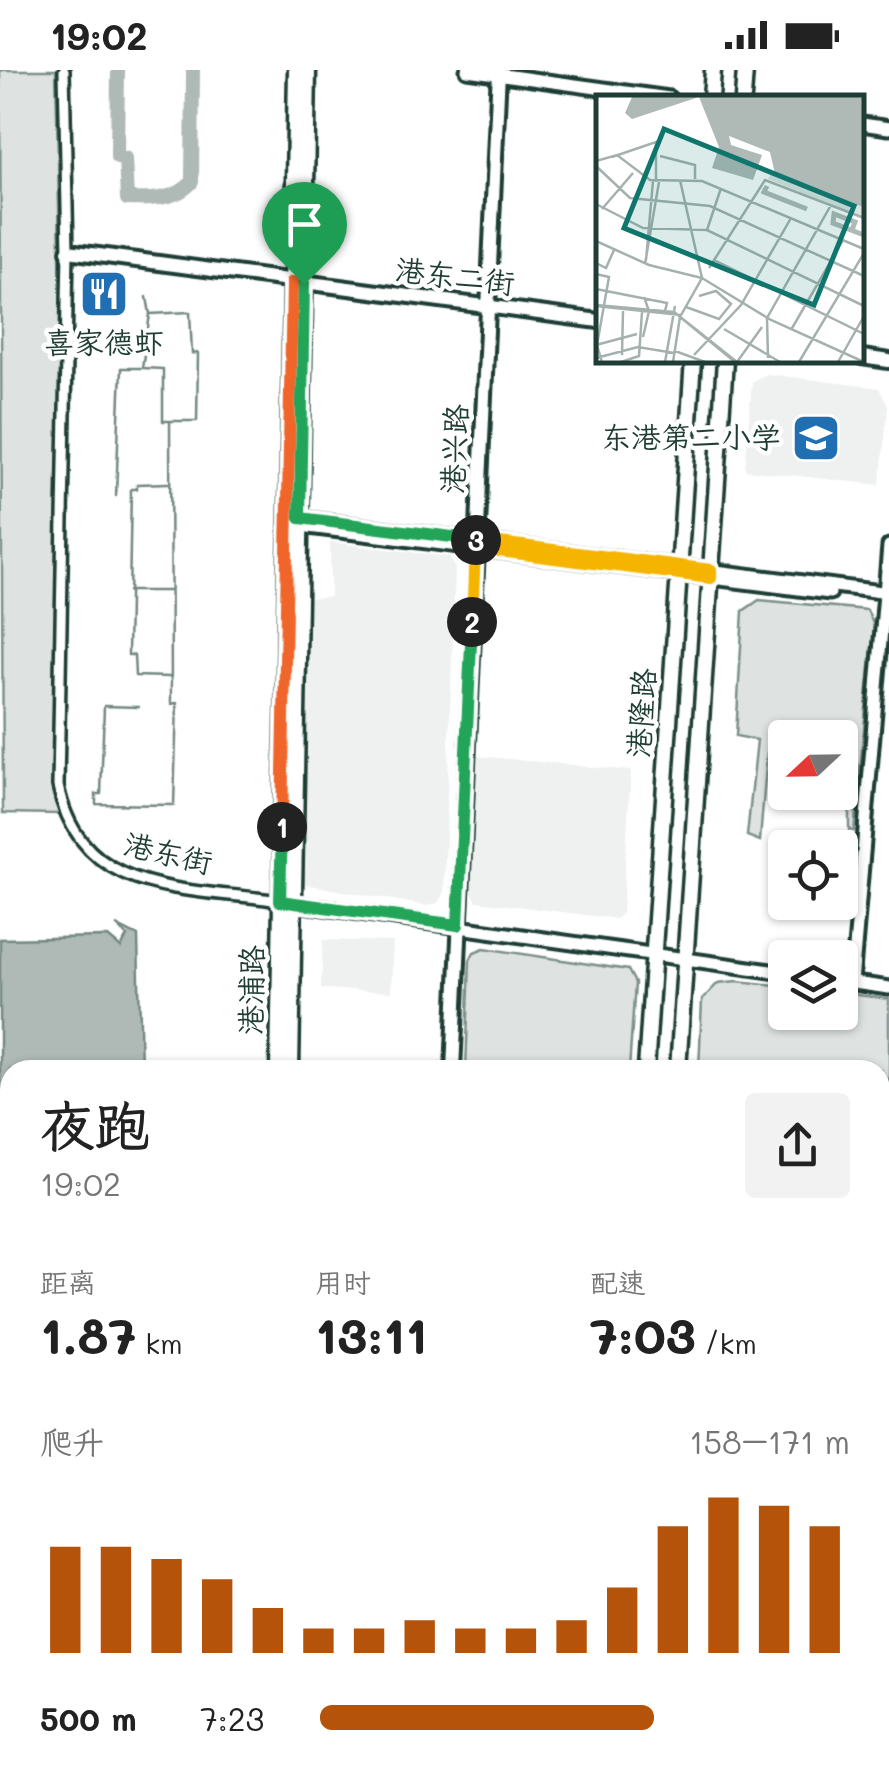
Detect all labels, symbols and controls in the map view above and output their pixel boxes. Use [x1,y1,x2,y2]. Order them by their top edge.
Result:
text: 19:02 [50,10,147,60]
inset map [596,95,864,362]
pin [262,182,347,285]
icon: arrive [277,197,332,252]
street label: 港东二街 [393,248,517,302]
restaurant icon: 喜家德虾 [78,268,130,320]
place label: 喜家德虾 [44,321,164,361]
street label: 港兴路 [431,403,475,495]
school or university icon: 东港第二小学 [790,412,842,464]
place label: 东港第二小学 [601,416,781,456]
pin: 3 [451,515,501,565]
text: 3 [468,522,484,558]
pin: 2 [447,597,497,647]
text: 2 [464,604,480,640]
street label: 港隆路 [617,667,663,759]
north arrow [768,720,858,810]
map controls [768,720,858,1030]
pin: 1 [257,802,307,852]
text: 1 [276,809,288,845]
street label: 港东街 [120,822,217,882]
button: locate [768,830,858,920]
button: layers [768,940,858,1030]
street label: 港浦路 [229,945,271,1035]
text: 夜跑 [40,1088,150,1160]
button: share [745,1093,850,1198]
text: 19:02 [40,1162,121,1204]
text: 距离 [40,1264,96,1300]
text: 用时 [315,1264,371,1300]
text: 配速 [590,1264,646,1300]
text: 1.87 [40,1301,136,1367]
text: 13:11 [315,1301,427,1367]
text: 7:03 [590,1301,696,1367]
text: km [136,1325,183,1361]
text: /km [696,1325,757,1361]
text: 爬升 [40,1420,104,1462]
text: 158–171 m [689,1420,850,1462]
text: 500 m [40,1697,137,1739]
text: 7:23 [200,1697,264,1739]

